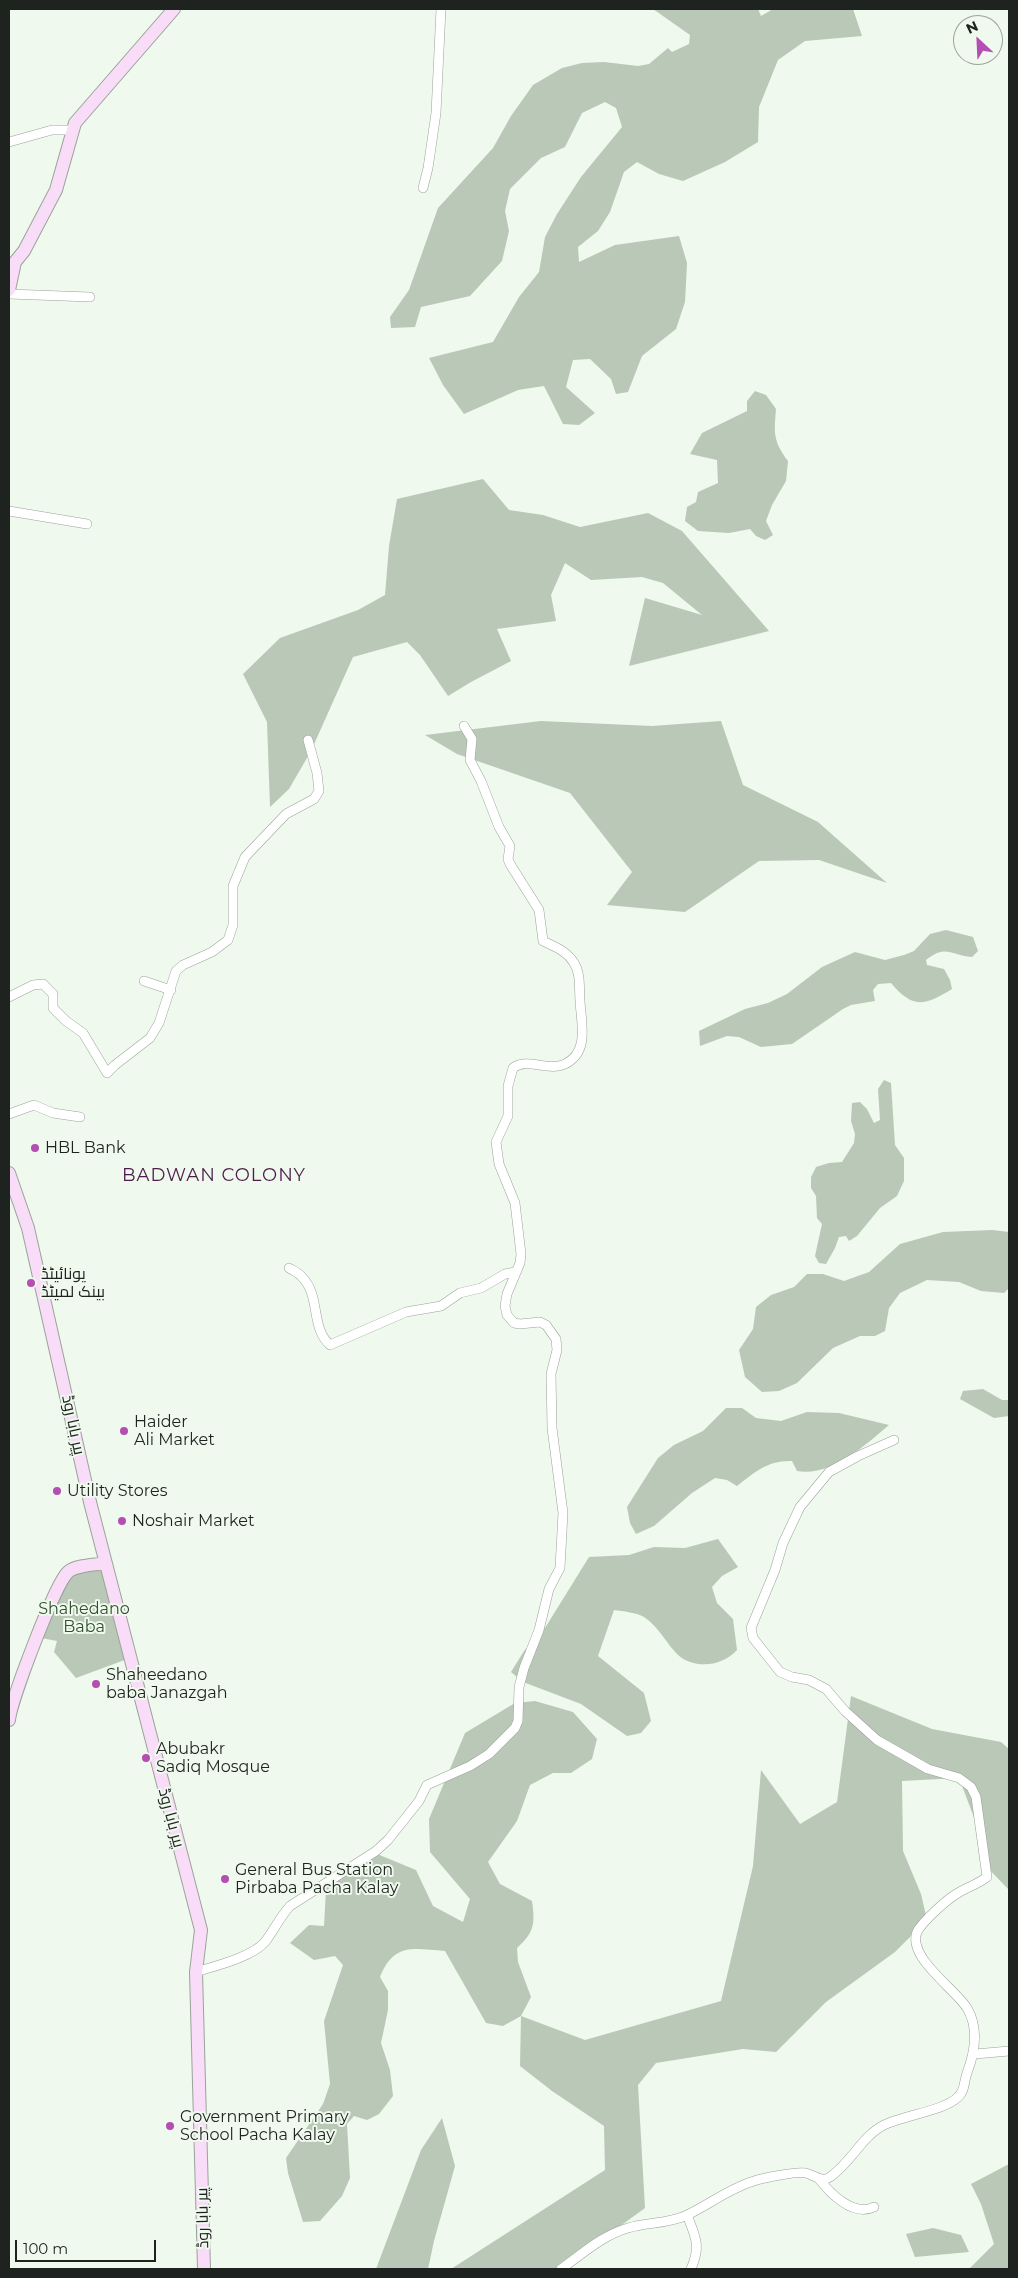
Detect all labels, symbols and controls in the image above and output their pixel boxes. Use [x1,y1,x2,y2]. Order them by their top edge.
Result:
north arrow [953,15,1003,65]
text: N [963,17,981,38]
place label: HBL Bank [45,1138,126,1158]
marker: HBL Bank [29,1142,41,1154]
district label: BADWAN COLONY [120,1165,308,1187]
place label: یونائیٹڈ بینک لمیٹڈ [41,1264,105,1302]
marker: یونائیٹڈ بینک لمیٹڈ [25,1277,37,1289]
street label: پیر بابا روڈ [57,1393,89,1457]
place label: Haider Ali Market [134,1412,215,1450]
marker: Haider Ali Market [118,1425,130,1437]
place label: Utility Stores [67,1481,167,1501]
marker: Utility Stores [51,1485,63,1497]
place label: Noshair Market [132,1511,254,1531]
marker: Noshair Market [116,1515,128,1527]
park label: Shahedano Baba [38,1599,130,1637]
place label: Shaheedano baba Janazgah [106,1665,228,1703]
marker: Shaheedano baba Janazgah [90,1678,102,1690]
place label: Abubakr Sadiq Mosque [156,1739,270,1777]
marker: Abubakr Sadiq Mosque [140,1752,152,1764]
street label: پیر بابا روڈ [154,1786,188,1850]
place label: General Bus Station Pirbaba Pacha Kalay [235,1860,398,1898]
marker: General Bus Station Pirbaba Pacha Kalay [219,1873,231,1885]
place label: Government Primary School Pacha Kalay [180,2107,349,2145]
marker: Government Primary School Pacha Kalay [164,2120,176,2132]
street label: پیر بابا روڈ [193,2187,213,2249]
scale bar [18,2230,159,2262]
text: 100 m [23,2239,68,2258]

